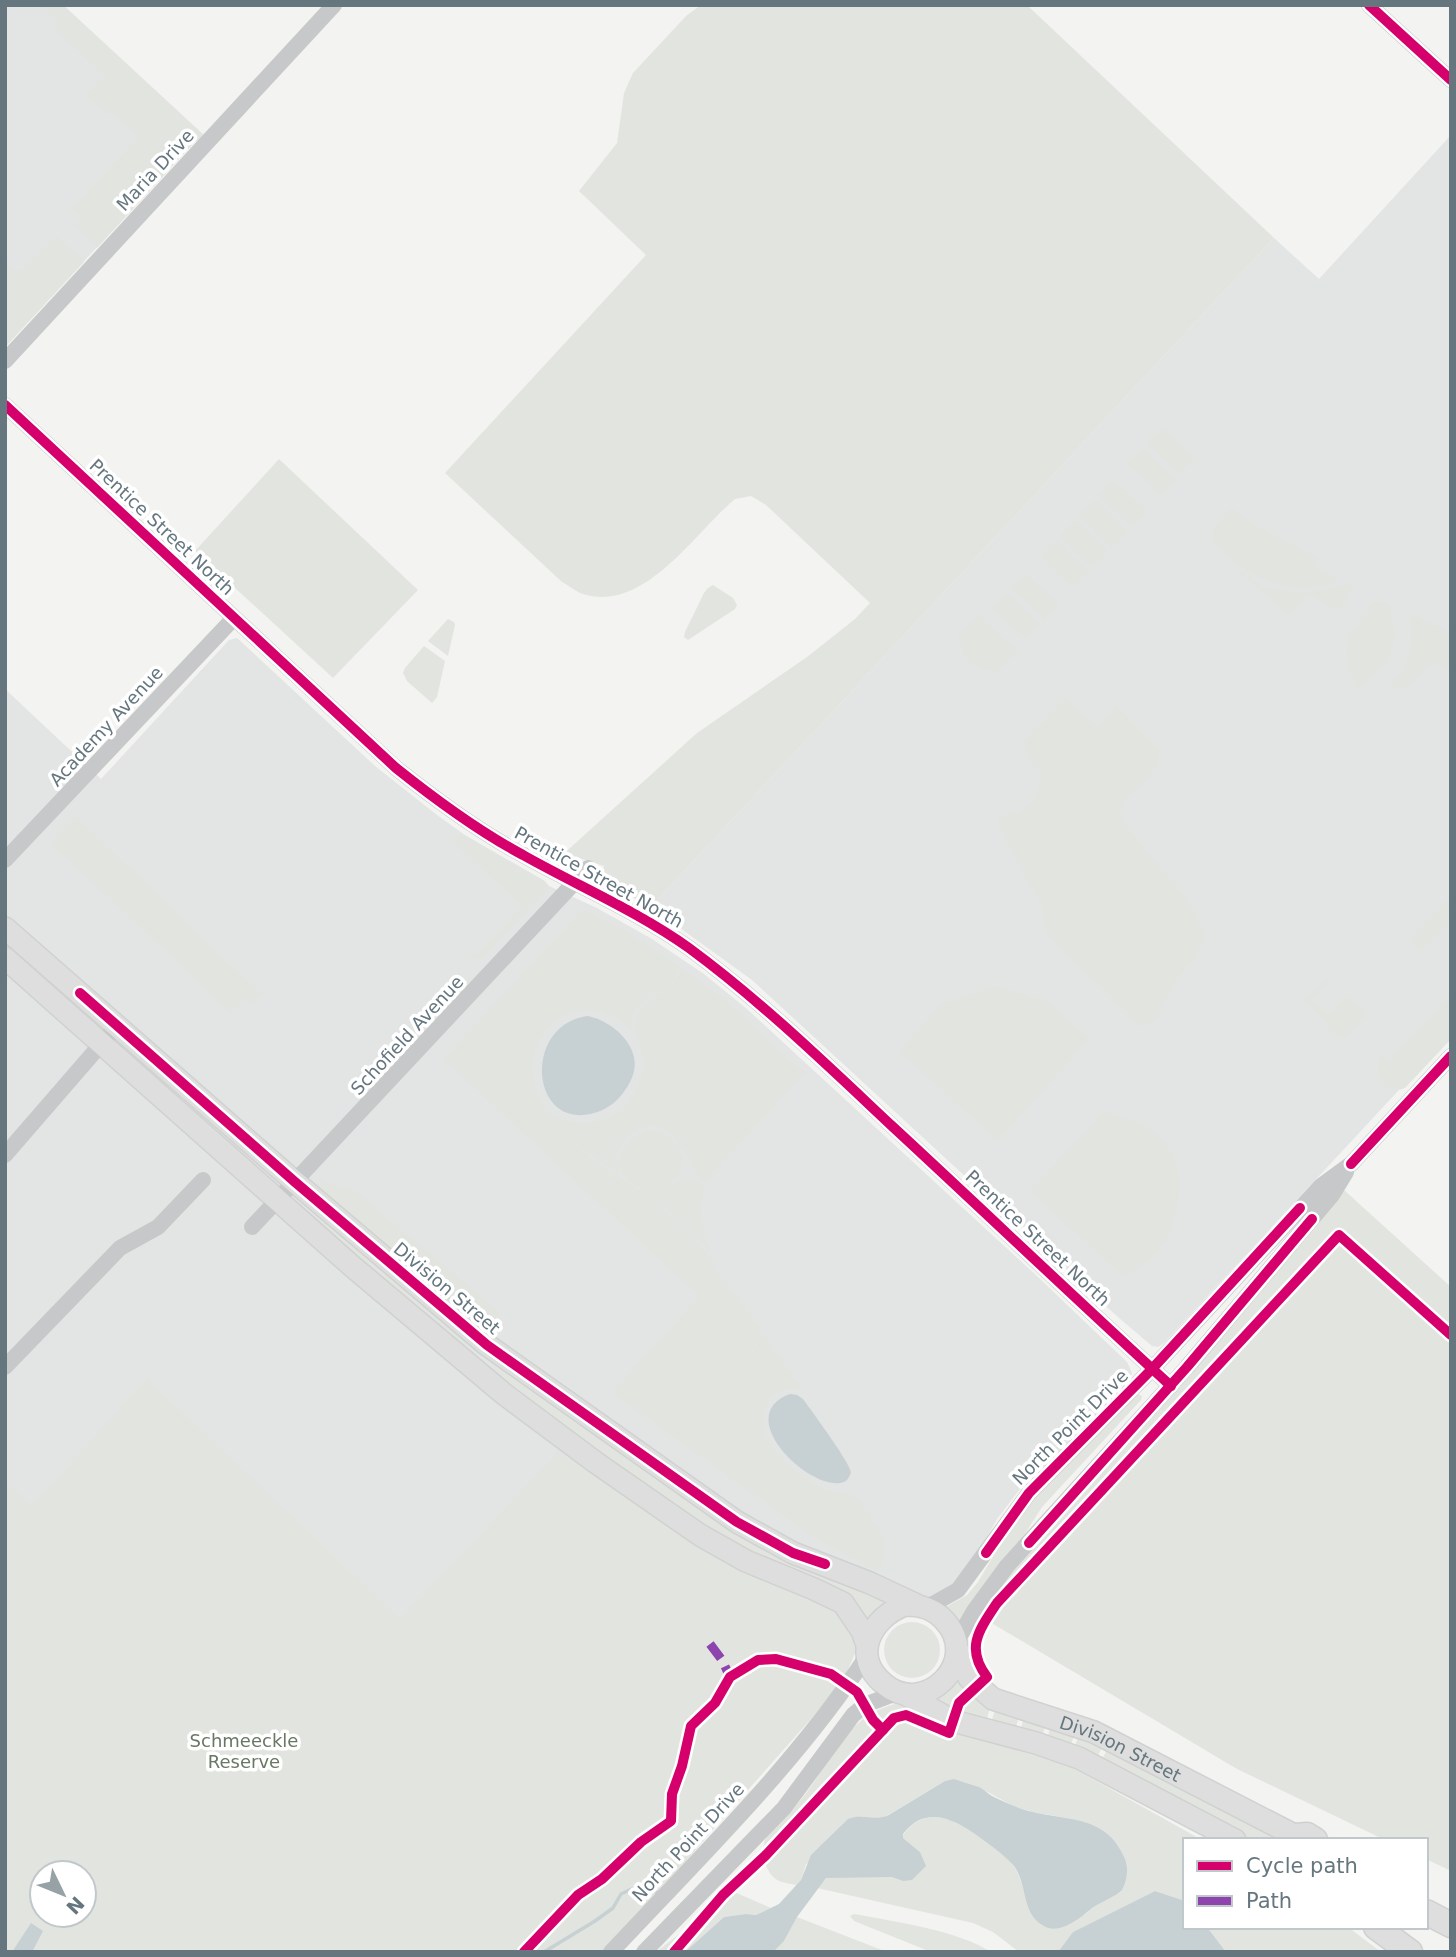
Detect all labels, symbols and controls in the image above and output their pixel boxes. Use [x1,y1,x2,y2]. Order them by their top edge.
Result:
street label: Maria Drive [112,125,198,215]
street label: Prentice Street North [86,455,238,599]
street label: Academy Avenue [45,662,167,790]
street label: Prentice Street North [511,822,687,932]
street label: Schofield Avenue [346,971,468,1099]
street label: Prentice Street North [962,1166,1114,1310]
street label: Division Street [390,1238,504,1338]
street label: North Point Drive [1008,1365,1132,1489]
street label: Division Street [1057,1711,1185,1786]
park label: Schmeeckle Reserve [190,1730,298,1772]
street label: North Point Drive [628,1778,748,1906]
legend [1183,1838,1428,1929]
text: Cycle path [1246,1854,1358,1878]
north arrow [28,1859,98,1929]
text: Path [1246,1889,1292,1913]
text: N [62,1892,89,1919]

